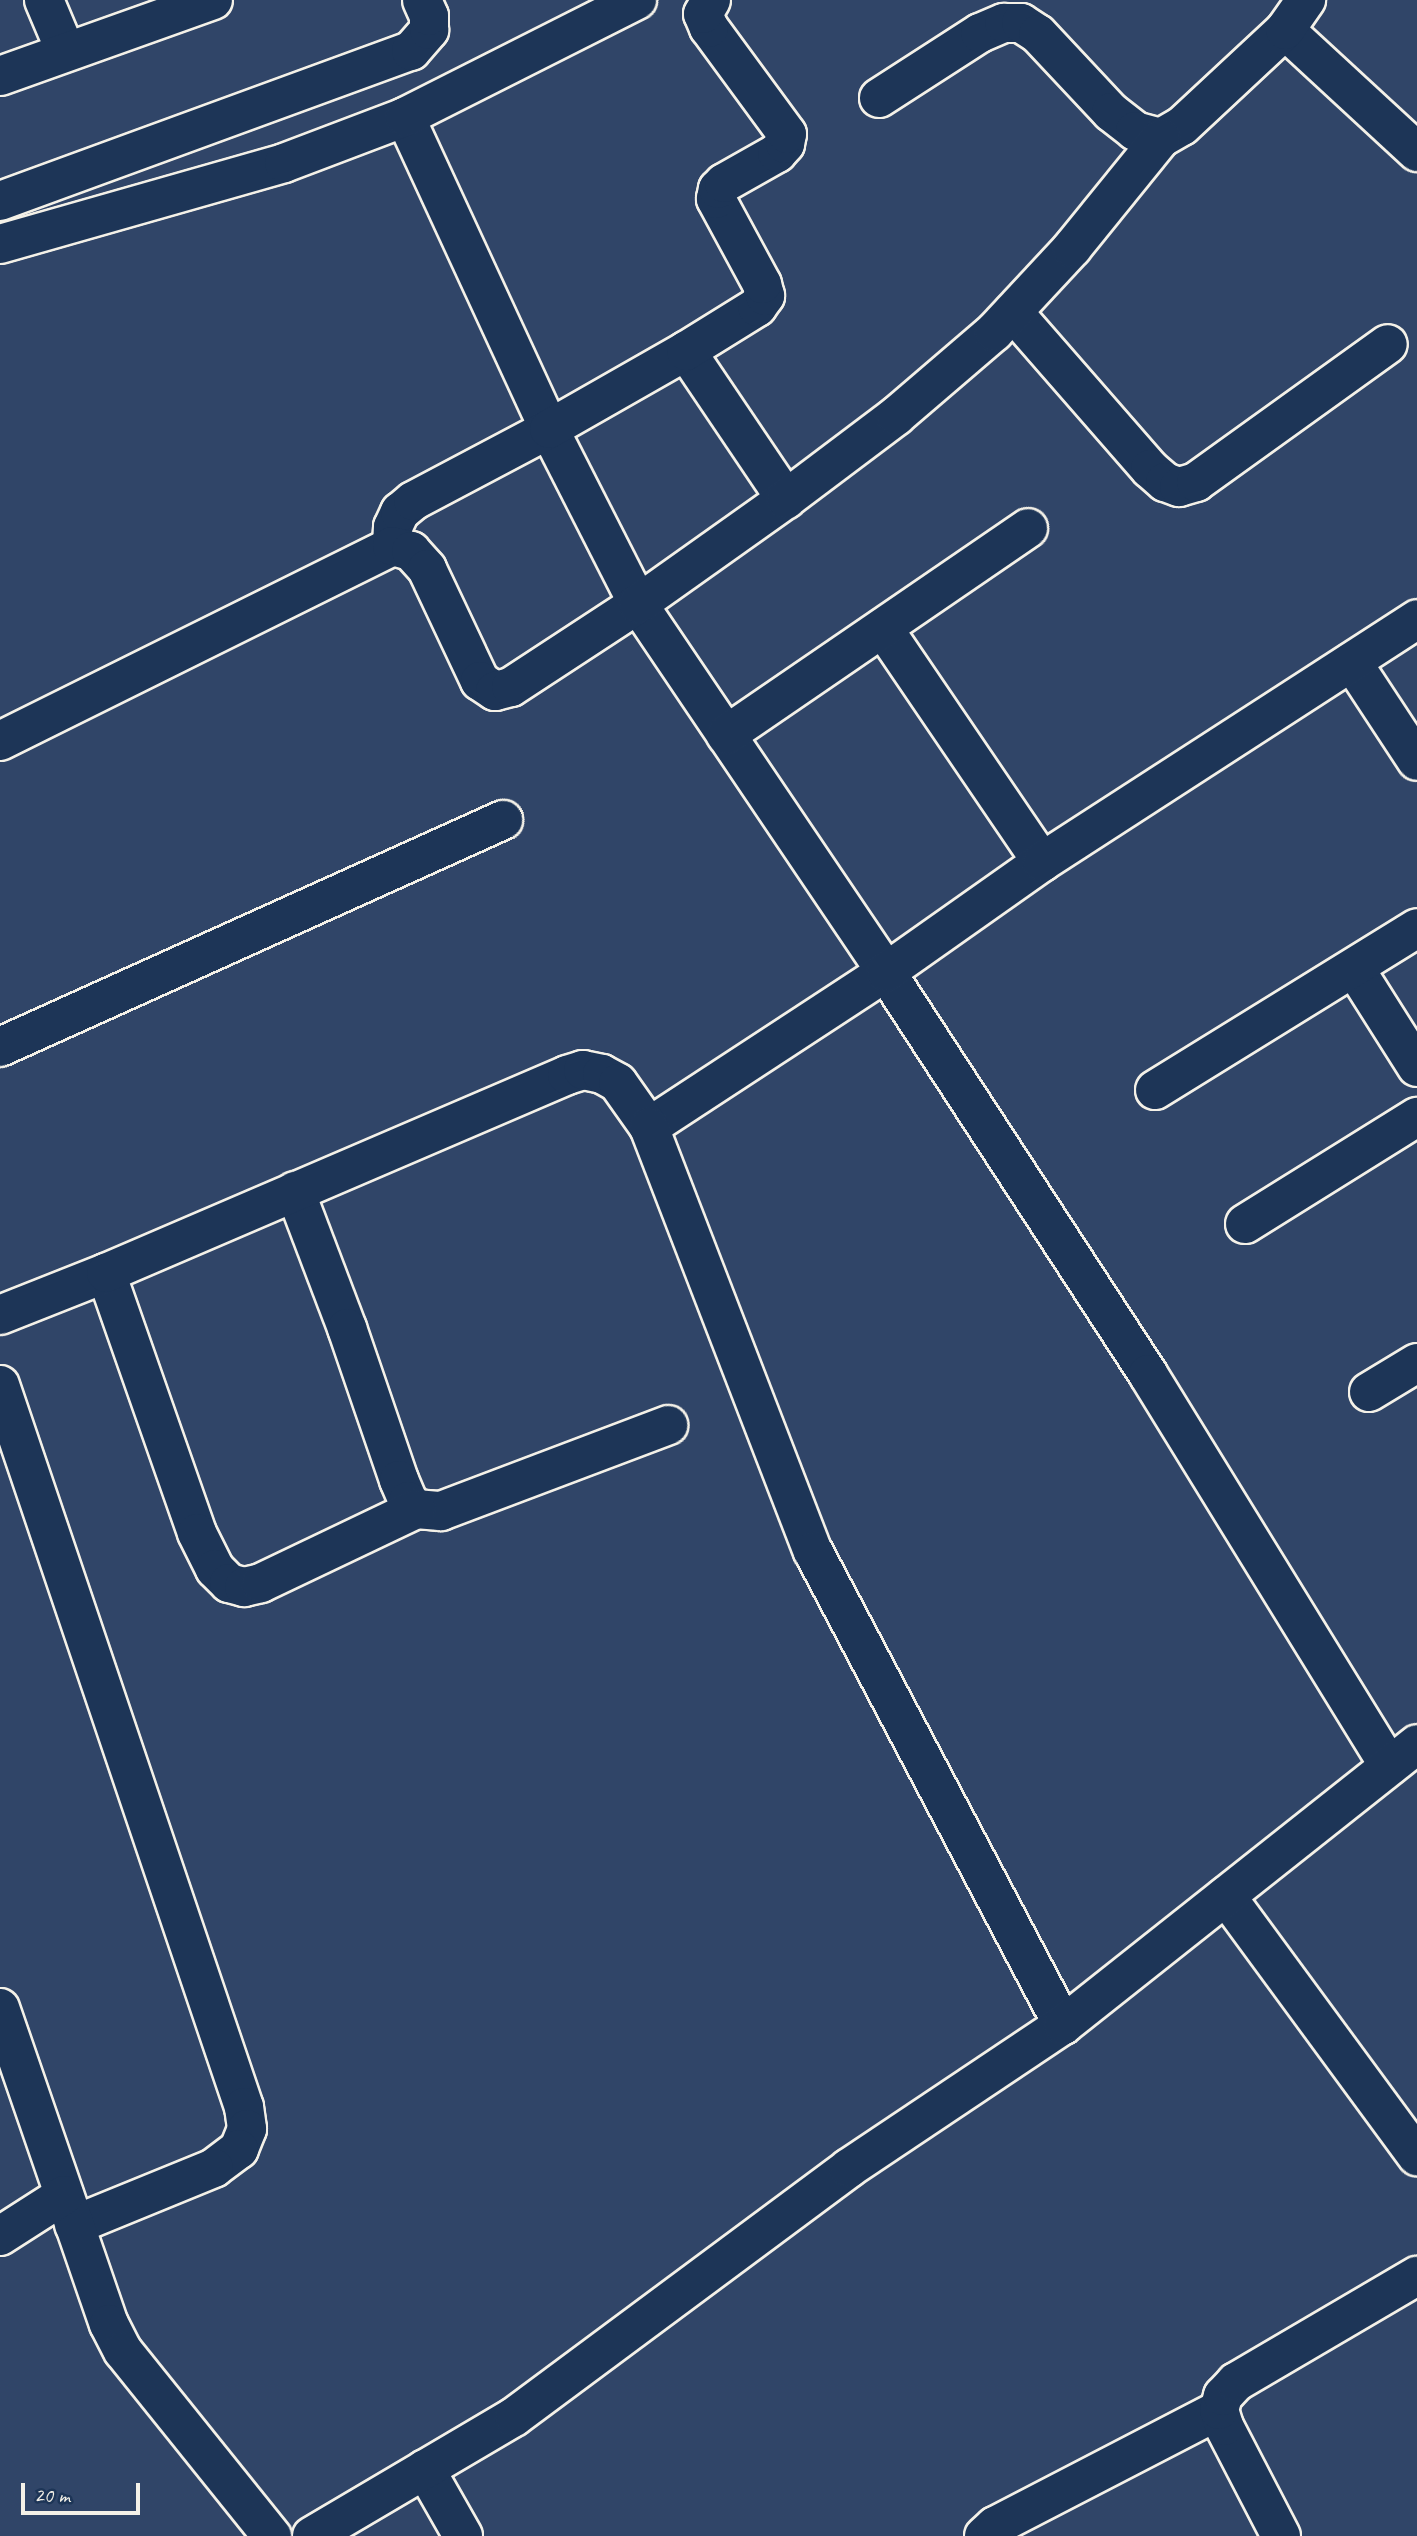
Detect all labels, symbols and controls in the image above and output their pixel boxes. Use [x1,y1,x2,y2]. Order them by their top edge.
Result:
scale bar [24,2470,144,2514]
text: 20 m [34,2482,70,2508]

